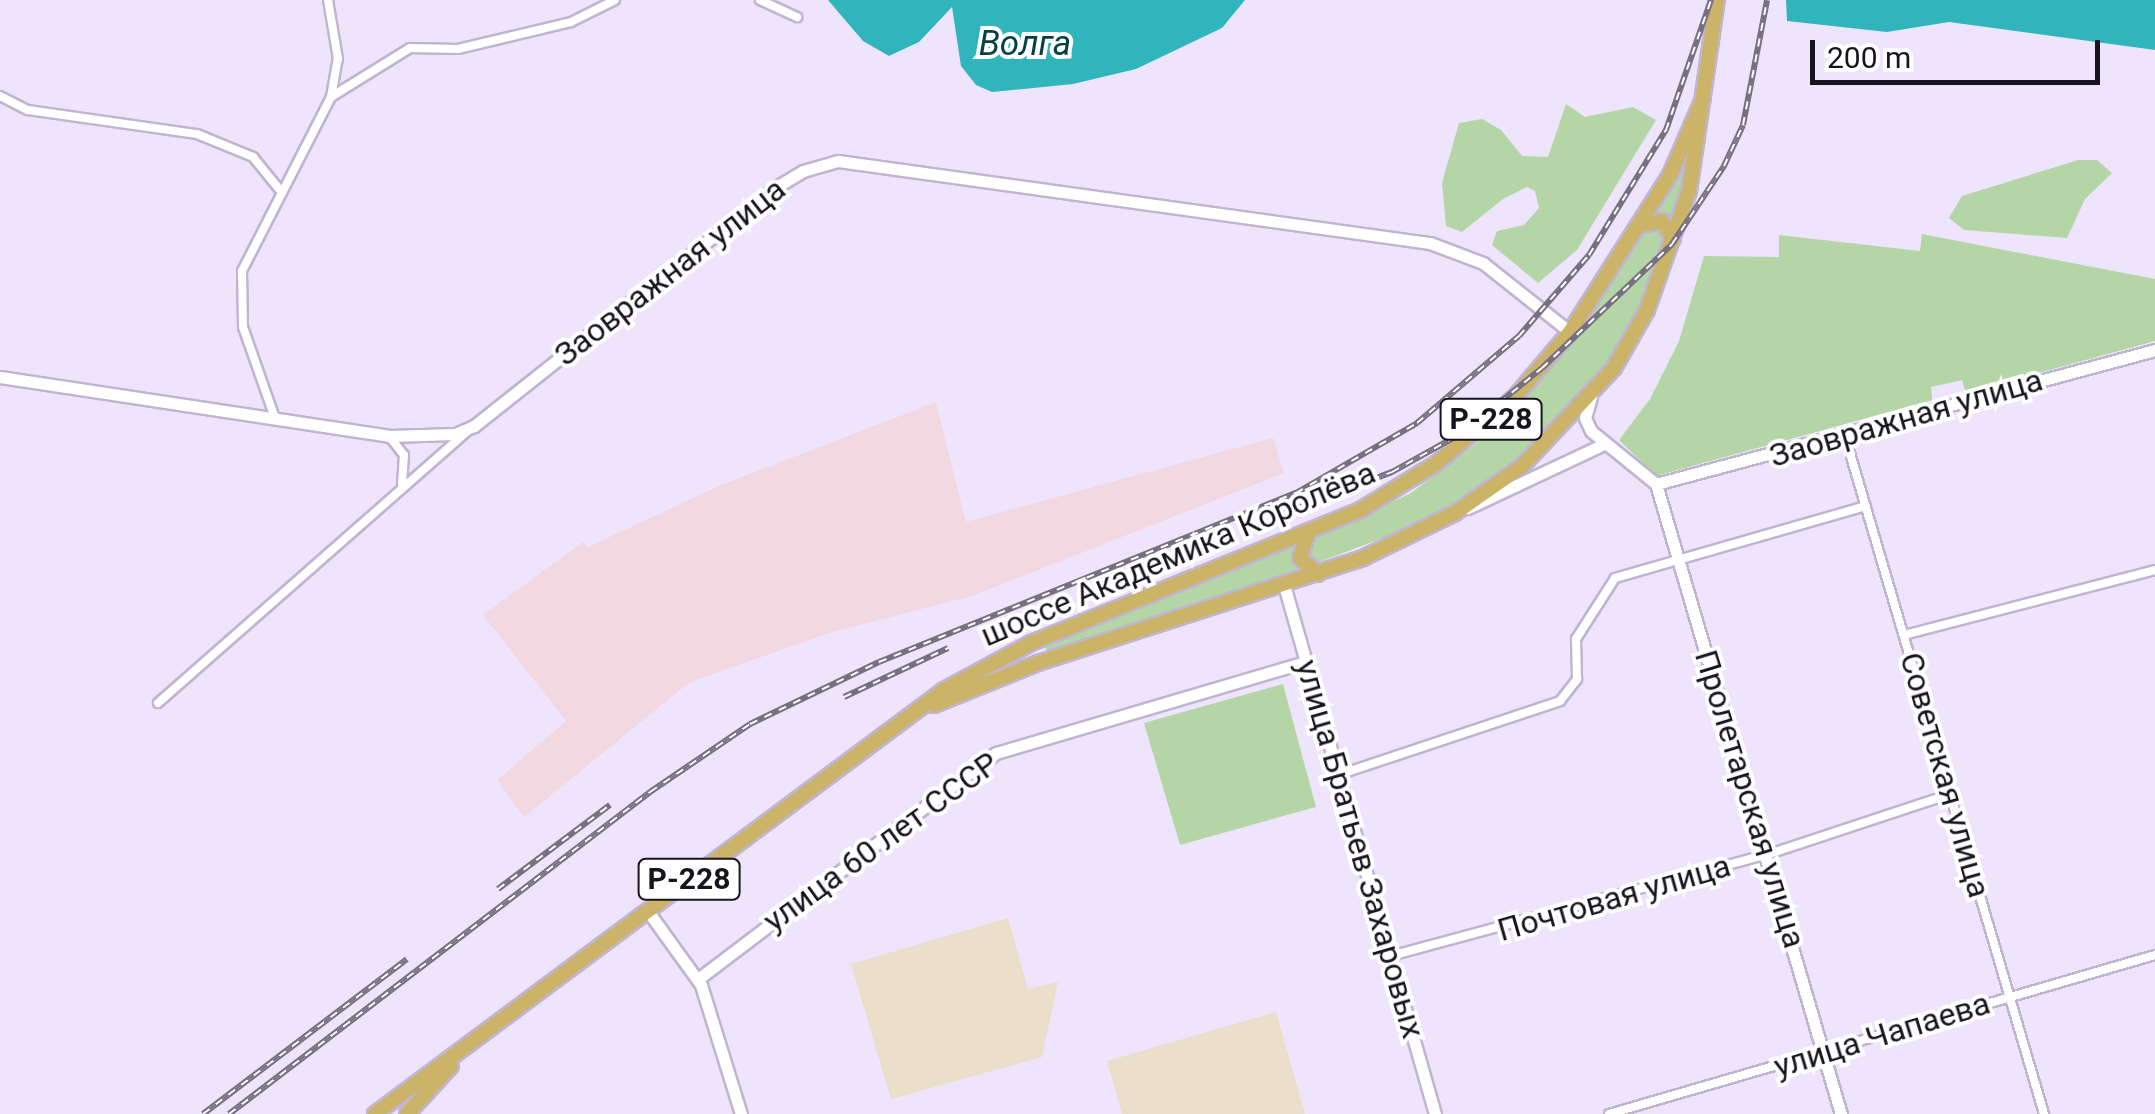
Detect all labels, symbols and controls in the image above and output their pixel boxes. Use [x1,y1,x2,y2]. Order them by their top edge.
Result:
scale bar [1815,20,2105,82]
water label: Волга [979,23,1071,65]
text: 200 m [1827,40,1911,75]
street label: Заовражная улица [547,170,793,374]
street label: Заовражная улица [1765,361,2047,475]
road number: Р-228 [1438,394,1544,444]
street label: шоссе Академика Королёва [975,453,1381,655]
street label: Пролетарская улица [1686,645,1814,953]
street label: Советская улица [1892,648,1998,902]
street label: улица Братьев Захаровых [1288,655,1432,1043]
street label: улица 60 лет СССР [756,744,1006,940]
street label: Почтовая улица [1493,846,1735,950]
road number: Р-228 [636,854,742,904]
street label: улица Чапаева [1769,984,1995,1086]

